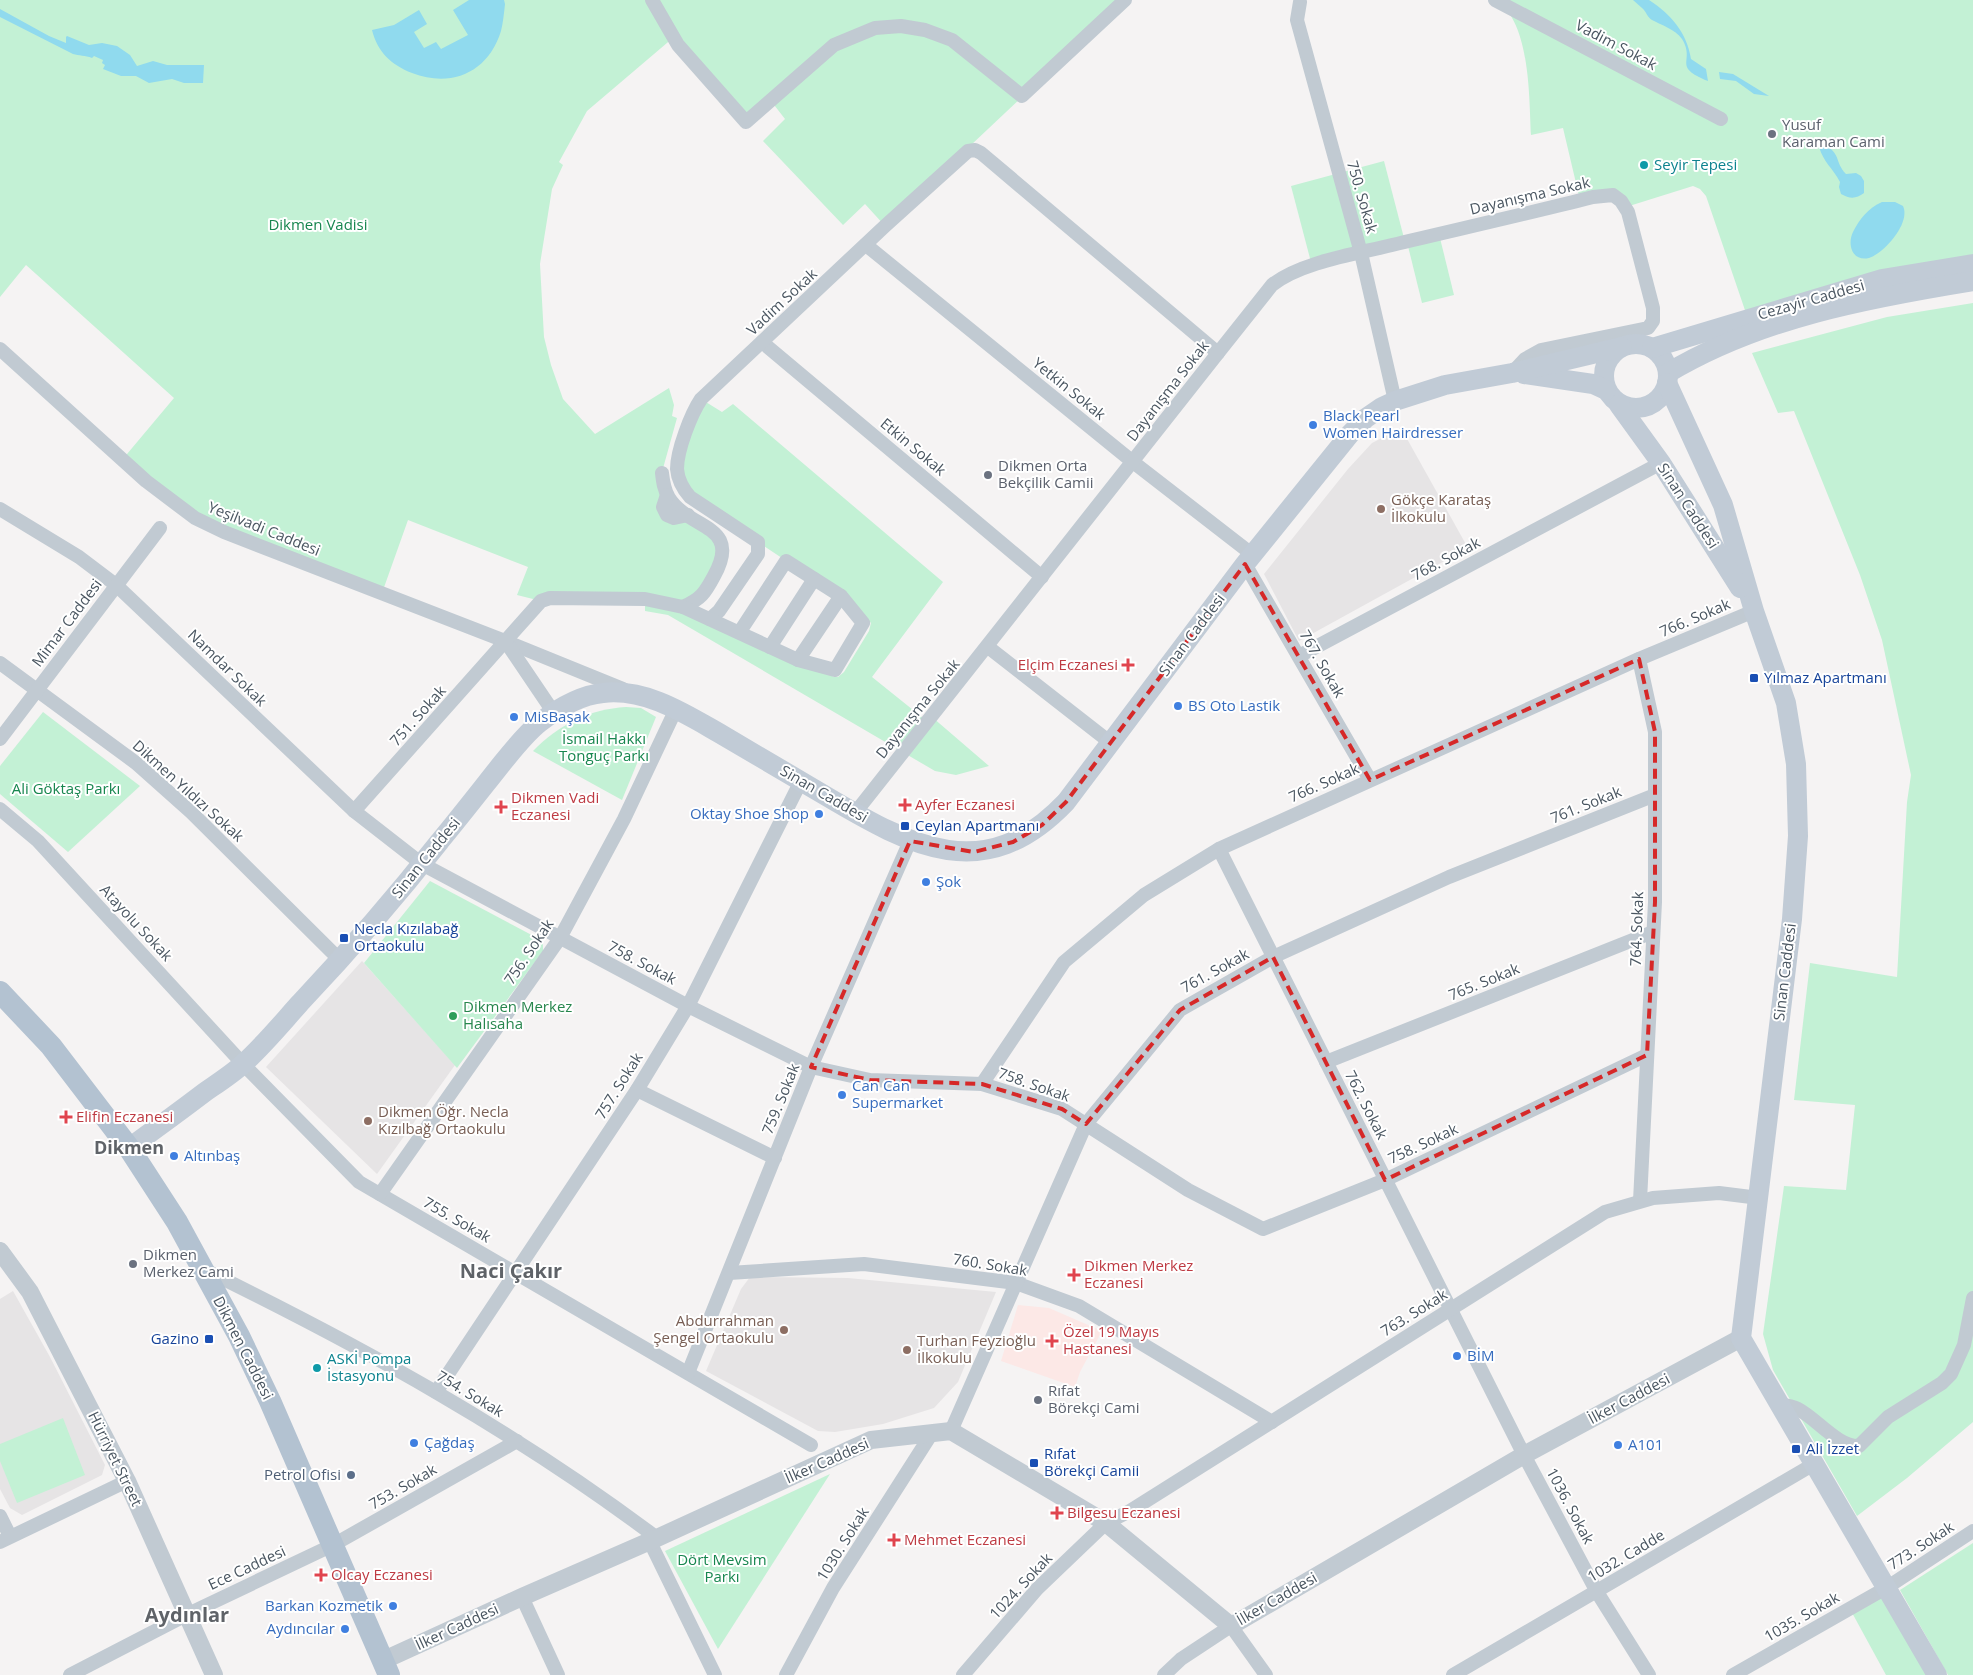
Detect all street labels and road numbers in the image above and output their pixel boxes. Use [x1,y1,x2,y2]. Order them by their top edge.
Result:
street label: Vadim Sokak [1572,14,1661,74]
street label: 750. Sokak [1343,158,1383,236]
street label: Dayanışma Sokak [1468,171,1592,219]
street label: Vadim Sokak [742,263,821,339]
street label: Cezayir Caddesi [1755,274,1866,324]
street label: Dayanışma Sokak [1122,336,1213,445]
street label: Yetkin Sokak [1029,353,1110,424]
street label: Etkin Sokak [877,413,951,480]
street label: Sinan Caddesi [1654,459,1724,552]
street label: Yeşilvadi Caddesi [205,496,324,560]
street label: 768. Sokak [1408,532,1483,585]
street label: Mimar Caddesi [27,574,106,670]
street label: Sinan Caddesi [1154,589,1229,680]
street label: 766. Sokak [1656,593,1733,641]
street label: Namdar Sokak [184,625,272,710]
street label: 767. Sokak [1295,626,1350,701]
street label: Dayanışma Sokak [871,654,964,762]
street label: 751. Sokak [385,681,450,750]
street label: Dikmen Yıldızı Sokak [129,735,249,846]
street label: 766. Sokak [1285,758,1362,806]
street label: Sinan Caddesi [777,760,872,826]
street label: 761. Sokak [1547,781,1624,827]
street label: Sinan Caddesi [387,813,464,902]
street label: Atayolu Sokak [96,880,178,965]
street label: 764. Sokak [1625,891,1647,967]
street label: 756. Sokak [499,915,557,988]
street label: Sinan Caddesi [1768,922,1800,1022]
street label: 758. Sokak [605,936,680,989]
street label: 761. Sokak [1177,943,1252,997]
street label: 765. Sokak [1445,958,1522,1004]
street label: 757. Sokak [590,1048,647,1123]
street label: 759. Sokak [757,1060,803,1137]
street label: 758. Sokak [996,1062,1073,1106]
street label: 762. Sokak [1341,1067,1393,1143]
street label: 758. Sokak [1384,1118,1461,1168]
street label: 755. Sokak [420,1192,495,1247]
street label: 760. Sokak [952,1248,1029,1280]
street label: 763. Sokak [1376,1284,1451,1340]
street label: Dikmen Caddesi [209,1292,279,1403]
street label: 754. Sokak [433,1365,508,1421]
street label: İlker Caddesi [1584,1368,1673,1428]
street label: Hürriyet Street [84,1408,148,1509]
street label: İlker Caddesi [782,1433,872,1487]
street label: 753. Sokak [365,1459,440,1514]
street label: 1036. Sokak [1542,1464,1599,1547]
street label: 1030. Sokak [812,1503,873,1584]
street label: 773. Sokak [1884,1516,1957,1574]
street label: 1032. Cadde [1583,1524,1668,1586]
street label: Ece Caddesi [205,1540,289,1594]
street label: 1024. Sokak [984,1548,1056,1623]
street label: İlker Caddesi [1233,1567,1320,1629]
street label: 1035. Sokak [1760,1587,1843,1646]
street label: İlker Caddesi [412,1598,502,1654]

